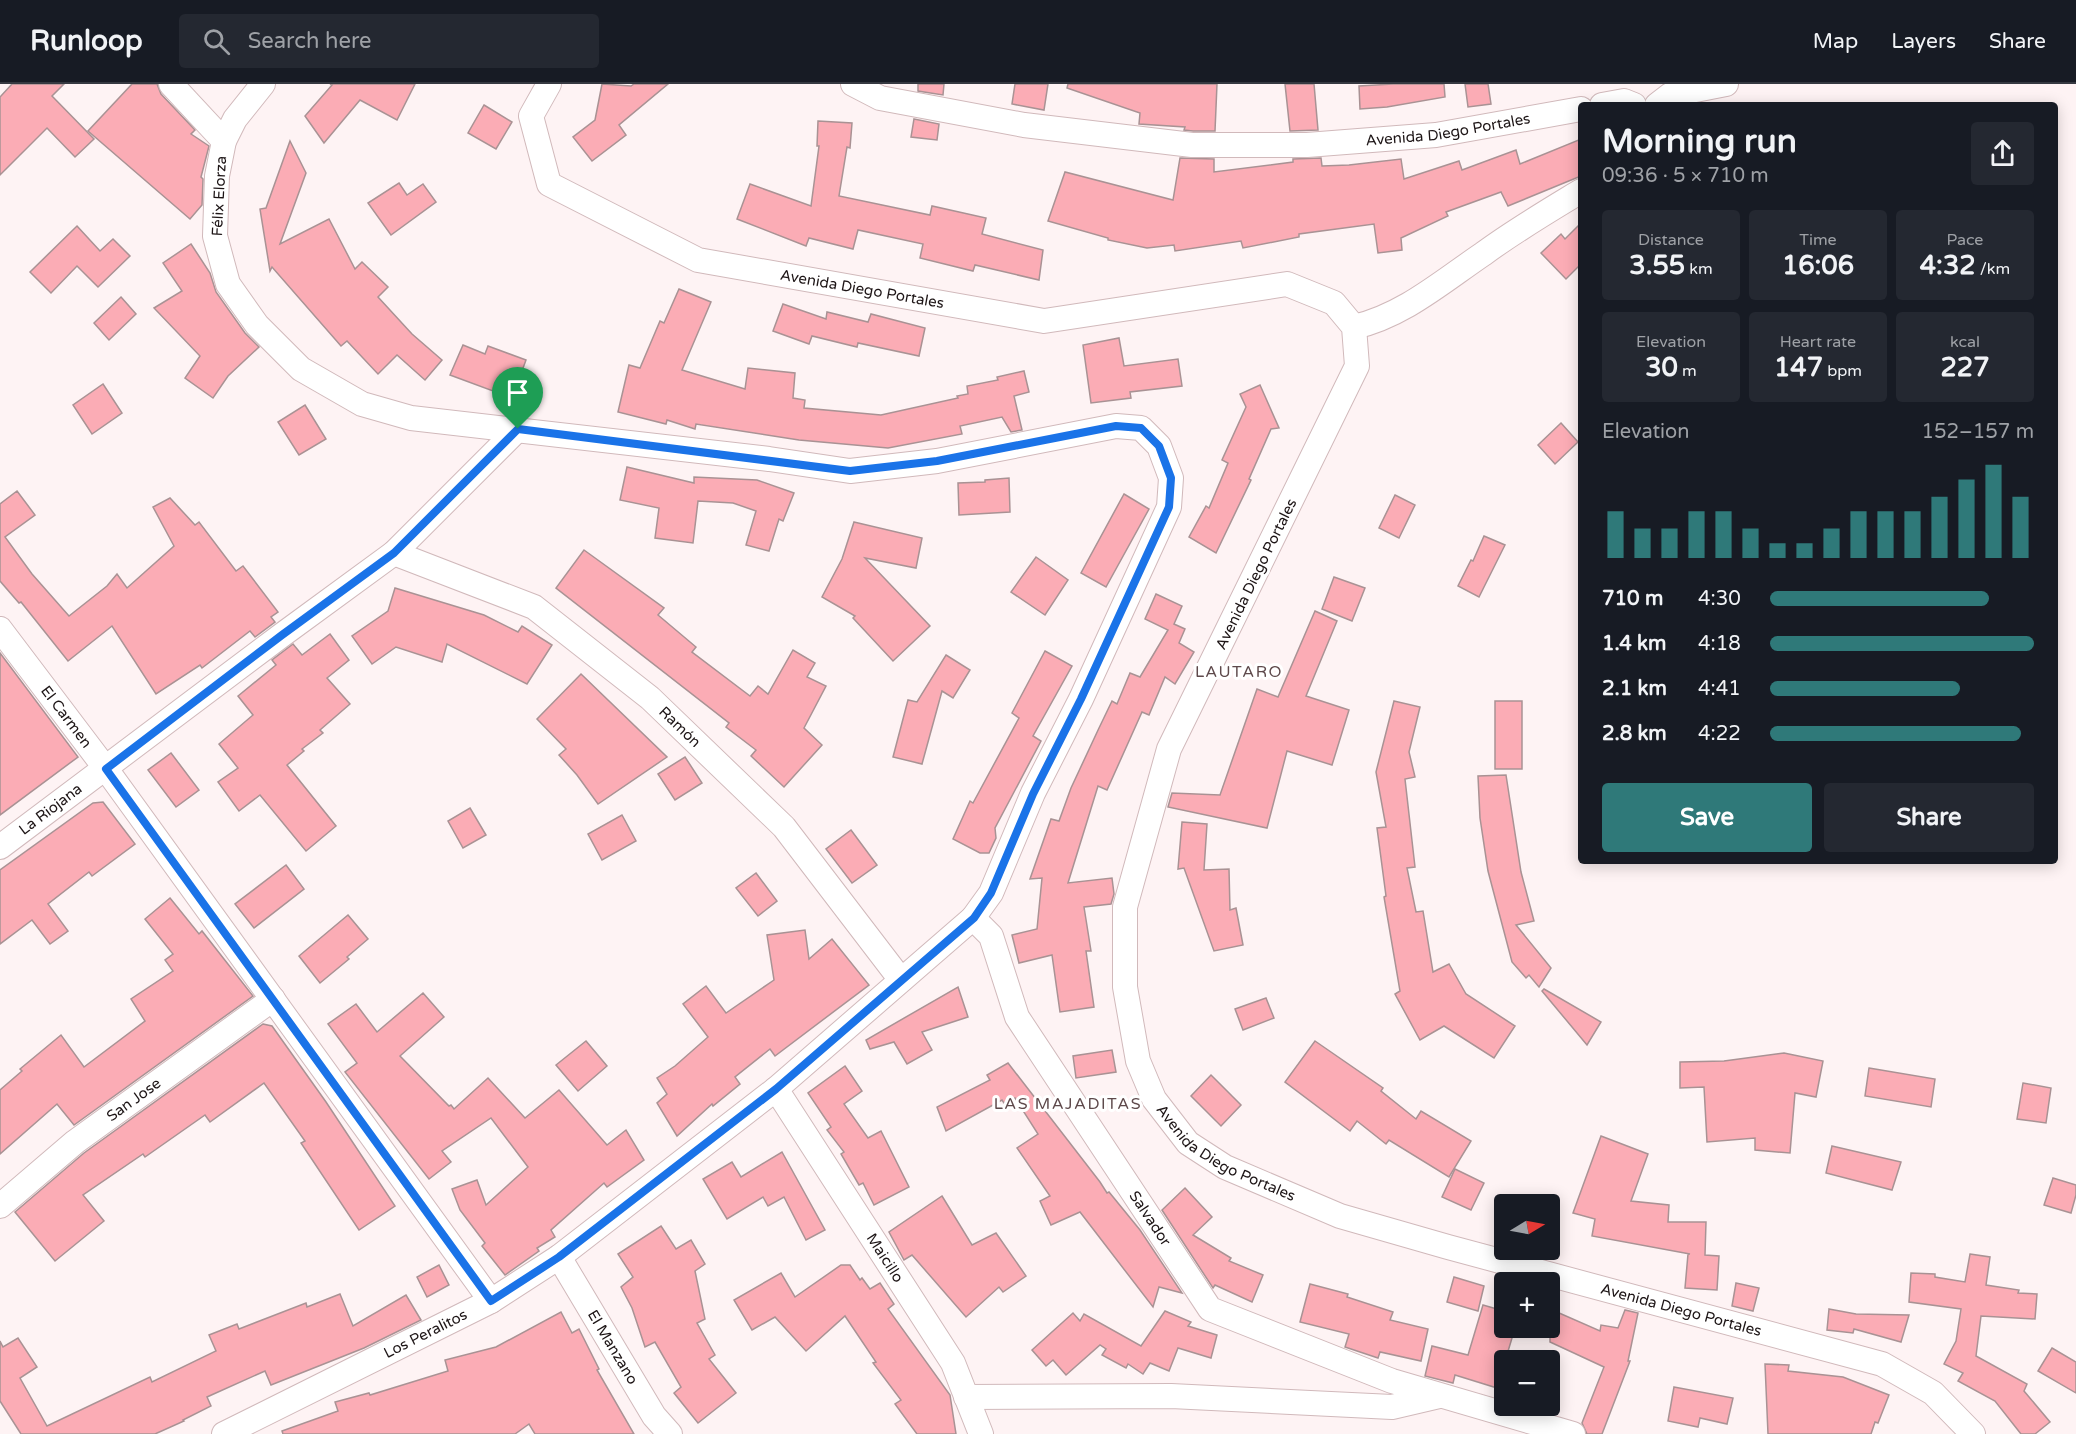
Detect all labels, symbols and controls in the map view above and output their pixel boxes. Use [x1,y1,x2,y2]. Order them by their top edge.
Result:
search box [179,14,599,68]
text: Runloop [30,24,143,58]
icon: search [200,25,233,58]
text: Search here [248,28,371,54]
text: Map [1813,29,1858,54]
text: Layers [1891,29,1956,54]
text: Share [1989,29,2046,54]
street label: Avenida Diego Portales [1365,109,1532,149]
text: Morning run [1602,122,1797,161]
button: share [1971,122,2034,185]
street label: Félix Elorza [208,155,230,237]
text: 09:36 · 5 × 710 m [1602,164,1769,188]
text: Distance [1638,230,1704,250]
text: Time [1799,230,1837,250]
text: Pace [1947,230,1983,250]
text: 3.55 [1629,250,1685,281]
text: 16:06 [1782,250,1854,281]
text: 4:32 [1920,250,1976,281]
text: km [1685,259,1713,279]
text: /km [1976,259,2010,279]
street label: Avenida Diego Portales [779,266,945,312]
text: Elevation [1636,332,1706,352]
text: Heart rate [1780,332,1856,352]
text: kcal [1950,332,1980,352]
text: 30 [1645,352,1678,383]
text: 147 [1774,352,1823,383]
text: 227 [1941,352,1989,383]
text: m [1678,361,1697,381]
text: bpm [1823,361,1862,381]
pin [492,367,543,429]
icon: arrive [501,376,534,409]
text: Elevation [1602,420,1689,444]
text: 152–157 m [1921,420,2034,444]
street label: Avenida Diego Portales [1212,496,1300,652]
text: 710 m [1602,587,1663,611]
text: 4:30 [1698,587,1741,611]
text: 1.4 km [1602,632,1666,656]
text: 4:18 [1698,632,1741,656]
district label: LAUTARO [1195,662,1283,682]
text: 2.1 km [1602,677,1667,701]
text: 4:41 [1698,677,1741,701]
street label: El Carmen [37,682,96,751]
street label: Ramón [655,703,705,751]
text: 2.8 km [1602,722,1667,746]
text: 4:22 [1698,722,1741,746]
street label: La Riojana [15,780,85,839]
button: Save [1602,783,1812,852]
button: Share [1824,783,2034,852]
street label: San Jose [103,1074,164,1125]
district label: LAS MAJADITAS [994,1094,1142,1114]
street label: Avenida Diego Portales [1153,1101,1298,1205]
street label: Salvador [1126,1188,1175,1250]
north arrow [1494,1194,1560,1260]
map controls [1494,1194,1560,1416]
street label: Maicillo [863,1230,908,1286]
button: + [1494,1272,1560,1338]
street label: Avenida Diego Portales [1599,1280,1764,1340]
street label: Los Peralitos [381,1305,470,1362]
street label: El Manzano [584,1307,642,1388]
button: − [1494,1350,1560,1416]

